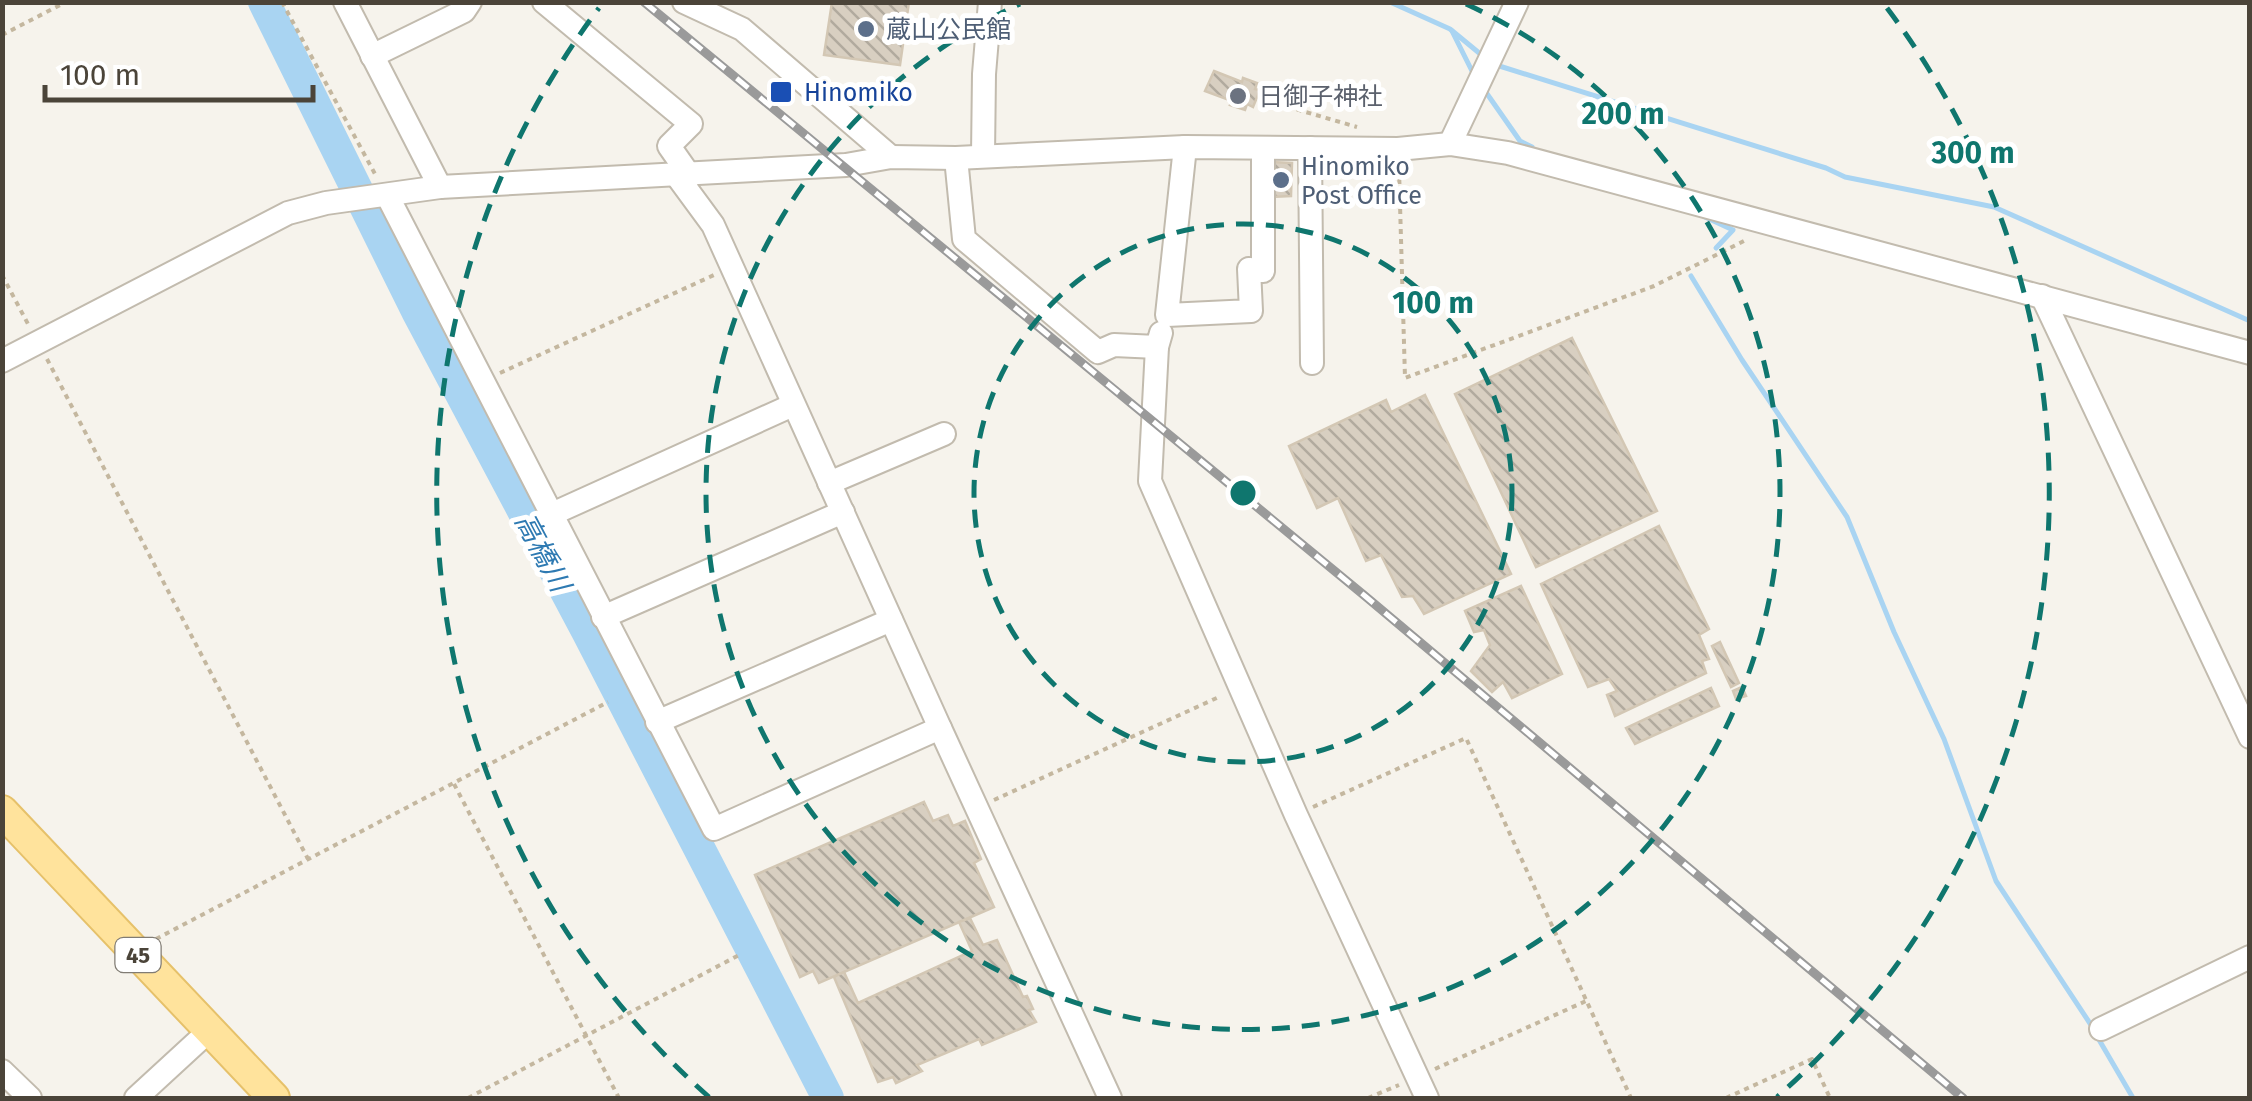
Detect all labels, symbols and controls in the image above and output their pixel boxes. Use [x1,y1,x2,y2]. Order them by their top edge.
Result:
place label: 蔵山公民館 [886,15,1011,45]
marker: 蔵山公民館 [855,18,877,40]
scale bar [45,40,312,102]
text: 100 m [60,57,140,93]
place label: Hinomiko [804,78,913,108]
marker: Hinomiko [768,79,794,105]
place label: 日御子神社 [1258,82,1383,112]
marker: 日御子神社 [1227,85,1249,107]
text: 200 m [1581,96,1665,132]
text: 300 m [1930,135,2015,171]
place label: Hinomiko Post Office [1301,152,1422,211]
marker: Hinomiko Post Office [1270,169,1292,191]
text: 100 m [1392,285,1474,321]
centre of rings [1225,475,1261,511]
water label: 高橋川 [508,507,578,600]
road number: 45 [116,938,160,972]

